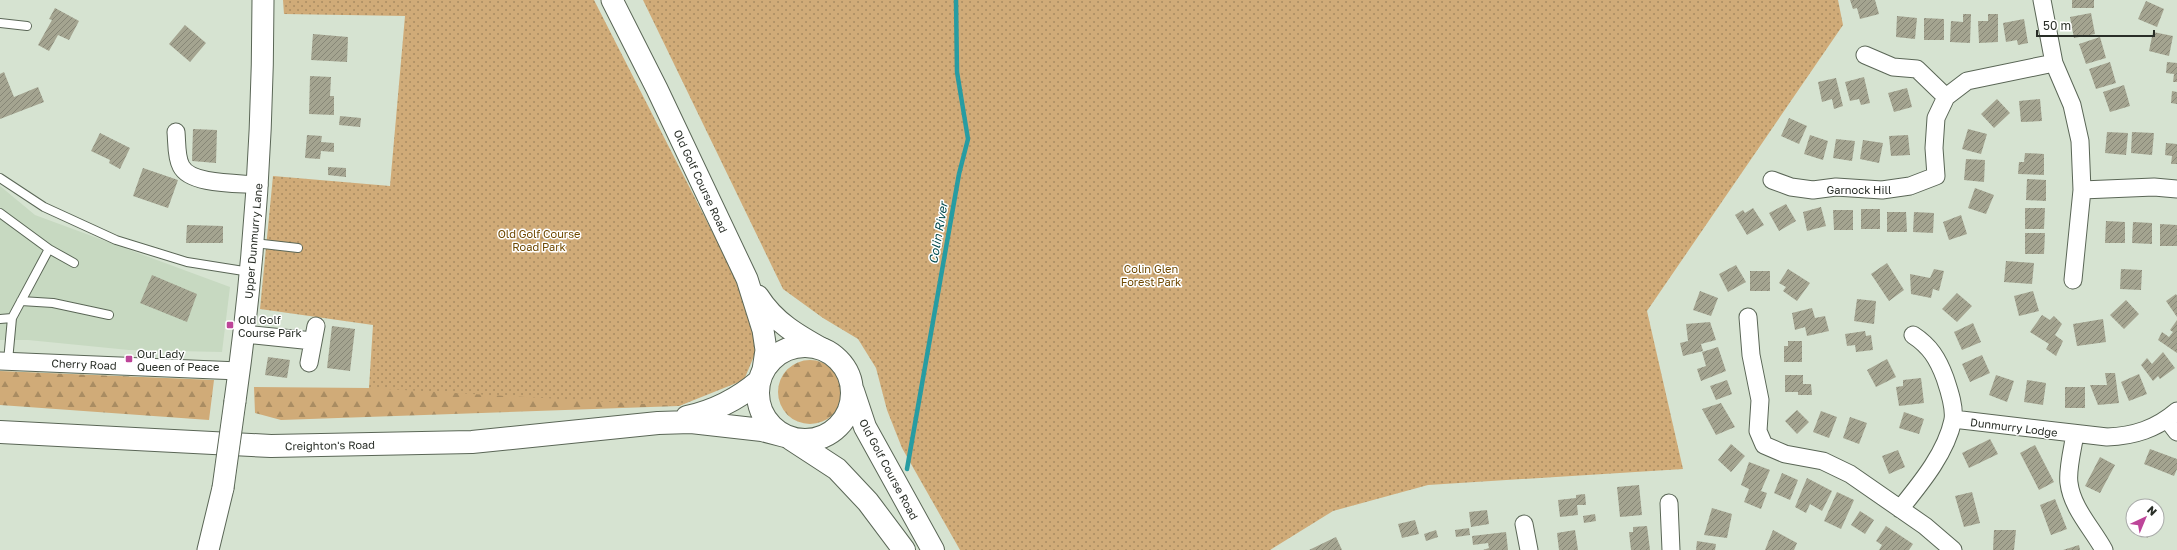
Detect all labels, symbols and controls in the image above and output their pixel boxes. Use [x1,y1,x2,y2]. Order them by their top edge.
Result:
scale bar [2037,12,2154,38]
text: 50 m [2043,18,2071,33]
street label: Old Golf Course Road [671,127,731,235]
street label: Upper Dunmurry Lane [241,183,265,299]
street label: Garnock Hill [1827,183,1892,196]
water label: Colin River [925,199,951,265]
park label: Old Golf Course Road Park [498,227,580,253]
park label: Colin Glen Forest Park [1121,262,1181,288]
place label: Old Golf Course Park [238,313,302,339]
marker: Old Golf Course Park [225,320,235,330]
place label: Our Lady Queen of Peace [137,347,219,373]
marker: Our Lady Queen of Peace [124,354,134,364]
street label: Cherry Road [51,356,117,372]
street label: Dunmurry Lodge [1970,415,2058,439]
street label: Old Golf Course Road [857,416,921,522]
street label: Creighton's Road [285,438,375,452]
north arrow [2125,498,2165,538]
text: N [2145,503,2160,518]

